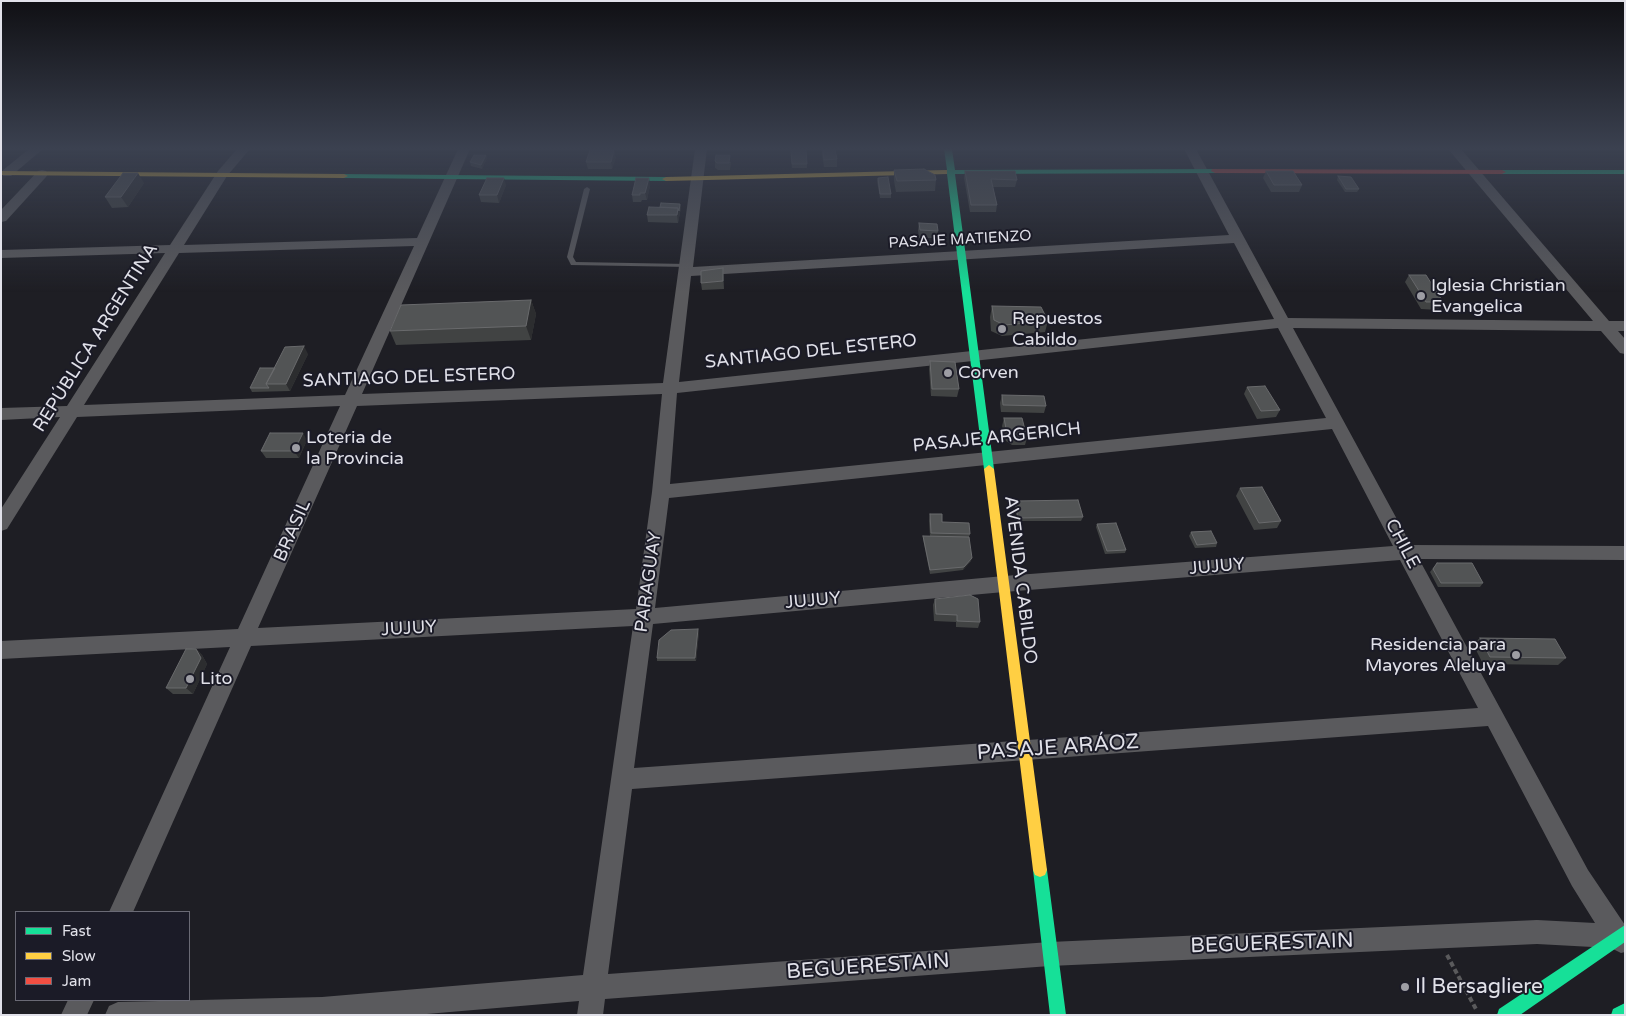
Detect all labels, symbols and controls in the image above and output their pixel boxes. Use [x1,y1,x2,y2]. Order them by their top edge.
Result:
street label: PASAJE MATIENZO [888,227,1032,253]
street label: REPÚBLICA ARGENTINA [29,240,163,436]
place label: Iglesia Christian Evangelica [1431,275,1566,318]
marker: Iglesia Christian Evangelica [1415,290,1427,302]
place label: Repuestos Cabildo [1012,308,1102,350]
marker: Repuestos Cabildo [996,323,1008,335]
street label: SANTIAGO DEL ESTERO [704,330,918,374]
place label: Corven [958,362,1019,384]
street label: SANTIAGO DEL ESTERO [302,363,516,393]
marker: Corven [942,367,954,379]
street label: PASAJE ARGERICH [912,418,1082,458]
place label: Loteria de la Provincia [306,427,404,469]
marker: Loteria de la Provincia [290,442,302,454]
street label: AVENIDA CABILDO [999,495,1041,665]
street label: BRASIL [270,497,316,565]
street label: CHILE [1380,515,1424,573]
street label: PARAGUAY [631,530,667,634]
street label: JUJUY [1188,554,1246,580]
street label: JUJUY [784,588,842,614]
street label: JUJUY [381,617,437,641]
place label: Residencia para Mayores Aleluya [1365,634,1506,676]
marker: Residencia para Mayores Aleluya [1510,649,1522,661]
place label: Lito [200,668,233,690]
marker: Lito [184,673,196,685]
street label: PASAJE ARÁOZ [976,730,1140,766]
legend [15,911,190,1001]
text: Fast [62,922,91,940]
street label: BEGUERESTAIN [1190,929,1354,959]
text: Slow [62,947,96,965]
street label: BEGUERESTAIN [786,949,950,985]
text: Jam [62,972,91,990]
place label: Il Bersagliere [1415,974,1543,1000]
marker: Il Bersagliere [1399,981,1411,993]

